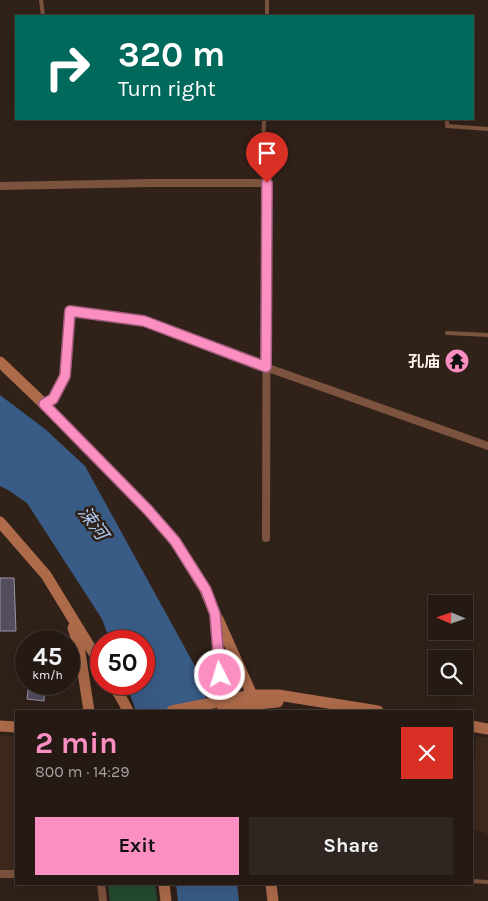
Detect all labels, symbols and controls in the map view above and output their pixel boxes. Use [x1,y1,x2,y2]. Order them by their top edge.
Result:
text: 320 m [118,34,225,75]
icon: right [35,35,100,100]
text: Turn right [118,76,216,102]
pin [246,132,288,183]
icon: arrive [253,139,281,167]
temple icon: 孔庙 [444,348,470,374]
place label: 孔庙 [408,352,440,371]
water label: 涑河 [74,502,114,546]
north arrow [428,595,472,640]
map controls [428,595,473,695]
speed limit sign: 50 [90,630,155,695]
text: 45 [33,642,62,671]
position arrow [193,648,245,700]
button: search [428,650,473,695]
text: km/h [32,668,63,682]
text: 2 min [35,725,118,761]
button: close [401,727,453,779]
text: 800 m · 14:29 [35,762,130,781]
button: Exit [35,817,239,875]
button: Share [249,817,453,875]

